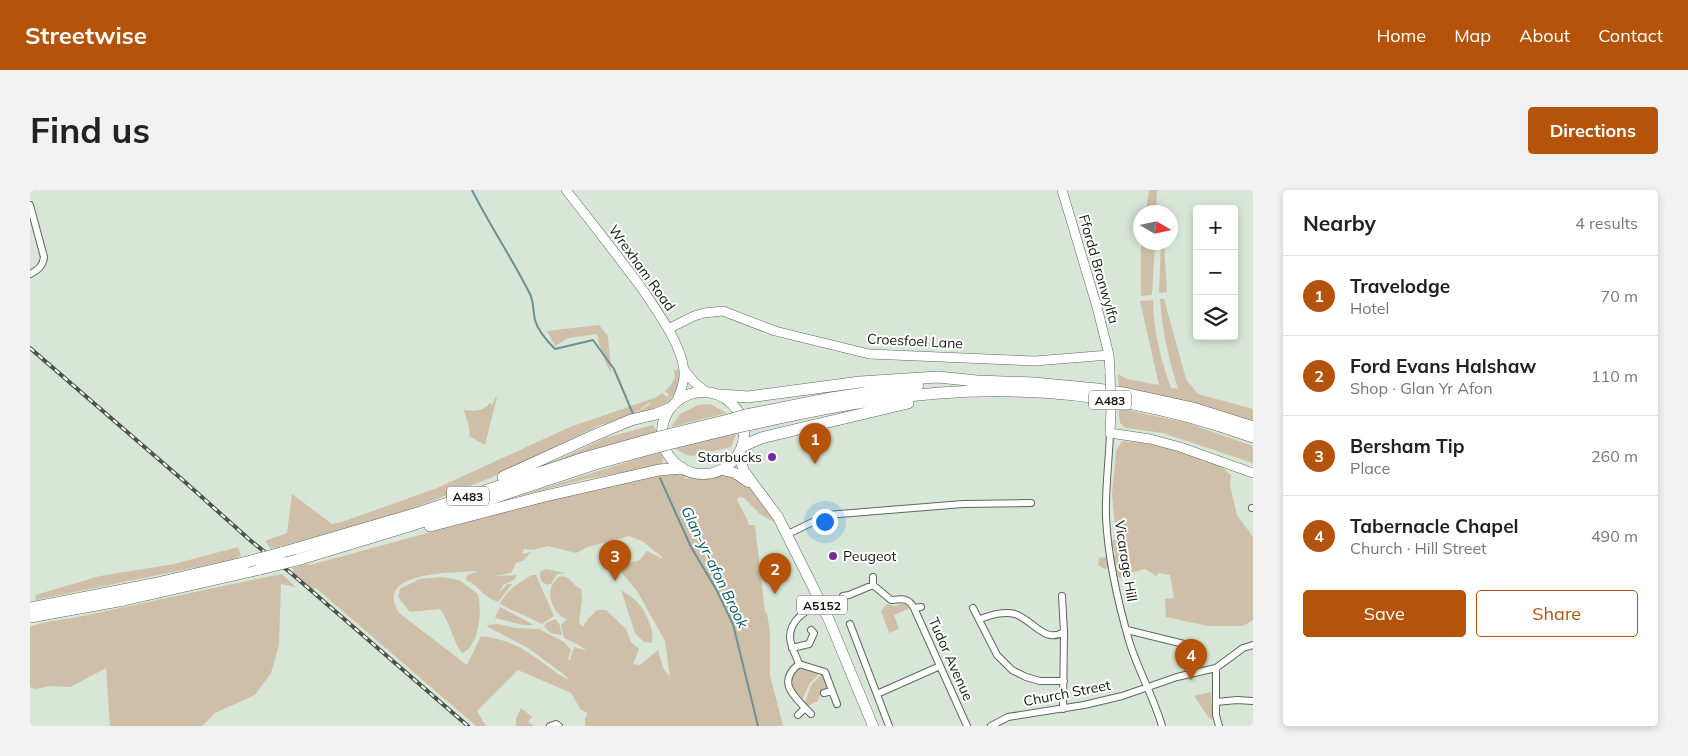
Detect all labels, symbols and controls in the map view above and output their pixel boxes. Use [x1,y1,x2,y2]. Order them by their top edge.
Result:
text: Streetwise [25,20,147,50]
text: Home [1376,24,1426,47]
text: Map [1454,24,1491,47]
text: About [1519,24,1570,47]
text: Contact [1598,24,1663,47]
button: Directions [1528,107,1658,154]
text: Find us [30,108,150,152]
north arrow [1133,205,1178,250]
map controls [1193,205,1238,340]
button: + [1193,205,1238,250]
text: Nearby [1303,210,1376,236]
street label: Ffordd Bronwylfa [1075,212,1123,326]
text: 4 results [1575,213,1638,233]
street label: Wrexham Road [605,222,679,314]
button: − [1193,250,1238,295]
text: Travelodge [1350,274,1450,298]
text: 1 [1314,286,1324,306]
text: 70 m [1601,286,1638,306]
button: layers [1193,295,1238,340]
text: Hotel [1350,298,1389,318]
street label: Croesfoel Lane [867,329,963,353]
text: Ford Evans Halshaw [1350,354,1536,378]
text: 2 [1314,366,1324,386]
text: 110 m [1591,366,1638,386]
text: Shop · Glan Yr Afon [1350,378,1493,398]
road number: A483 [1089,390,1131,410]
pin: 1 [799,423,831,464]
text: Bersham Tip [1350,434,1464,458]
text: 3 [1314,446,1324,466]
text: 260 m [1591,446,1638,466]
place label: Starbucks [697,448,762,466]
marker: Starbucks [766,451,778,463]
text: Place [1350,458,1390,478]
road number: A483 [447,486,489,506]
water label: Glan-yr-afon Brook [677,503,753,632]
your location [812,509,838,535]
text: Tabernacle Chapel [1350,514,1519,538]
street label: Vicarage Hill [1111,519,1141,603]
text: 4 [1314,526,1324,546]
text: 490 m [1591,526,1638,546]
text: Church · Hill Street [1350,538,1487,558]
pin: 3 [599,540,631,581]
place label: Peugeot [843,547,896,565]
marker: Peugeot [827,550,839,562]
pin: 2 [759,553,791,594]
button: Save [1303,590,1466,637]
button: Share [1476,590,1638,637]
road number: A5152 [797,596,847,614]
street label: Tudor Avenue [925,614,977,704]
pin: 4 [1175,639,1207,680]
street label: Church Street [1022,676,1112,710]

